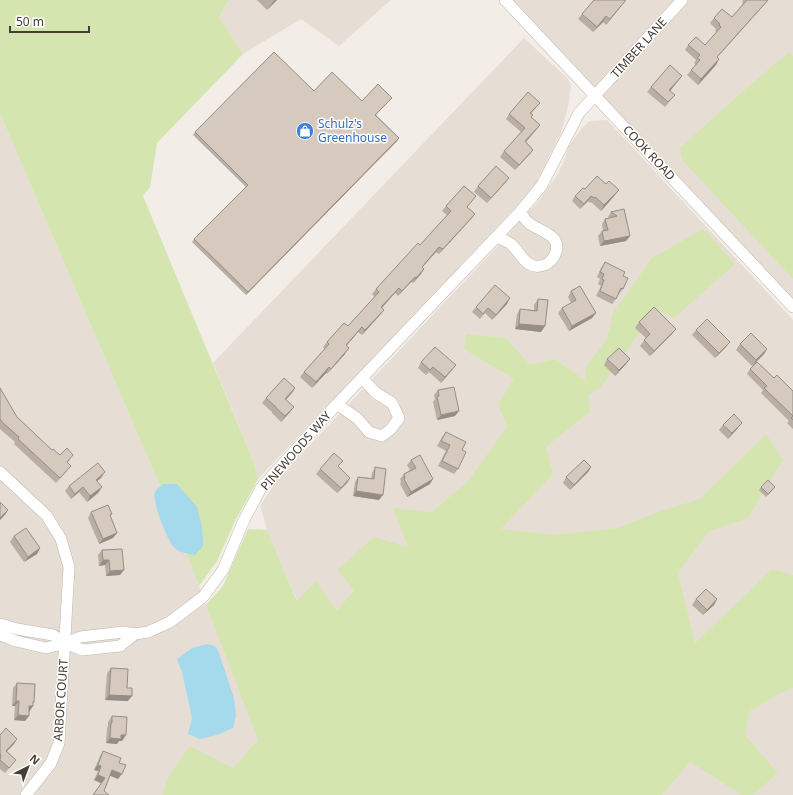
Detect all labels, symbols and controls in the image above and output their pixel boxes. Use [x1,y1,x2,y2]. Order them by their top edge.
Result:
scale bar [10,8,89,34]
text: 50 m [16,13,44,30]
street label: TIMBER LANE [607,14,671,82]
place label: Schulz's Greenhouse [318,115,387,146]
shop icon: Schulz's Greenhouse [295,121,315,141]
street label: COOK ROAD [619,121,679,184]
street label: PINEWOODS WAY [256,407,335,494]
street label: ARBOR COURT [49,658,72,742]
north arrow [8,747,48,787]
text: N [27,751,43,768]

